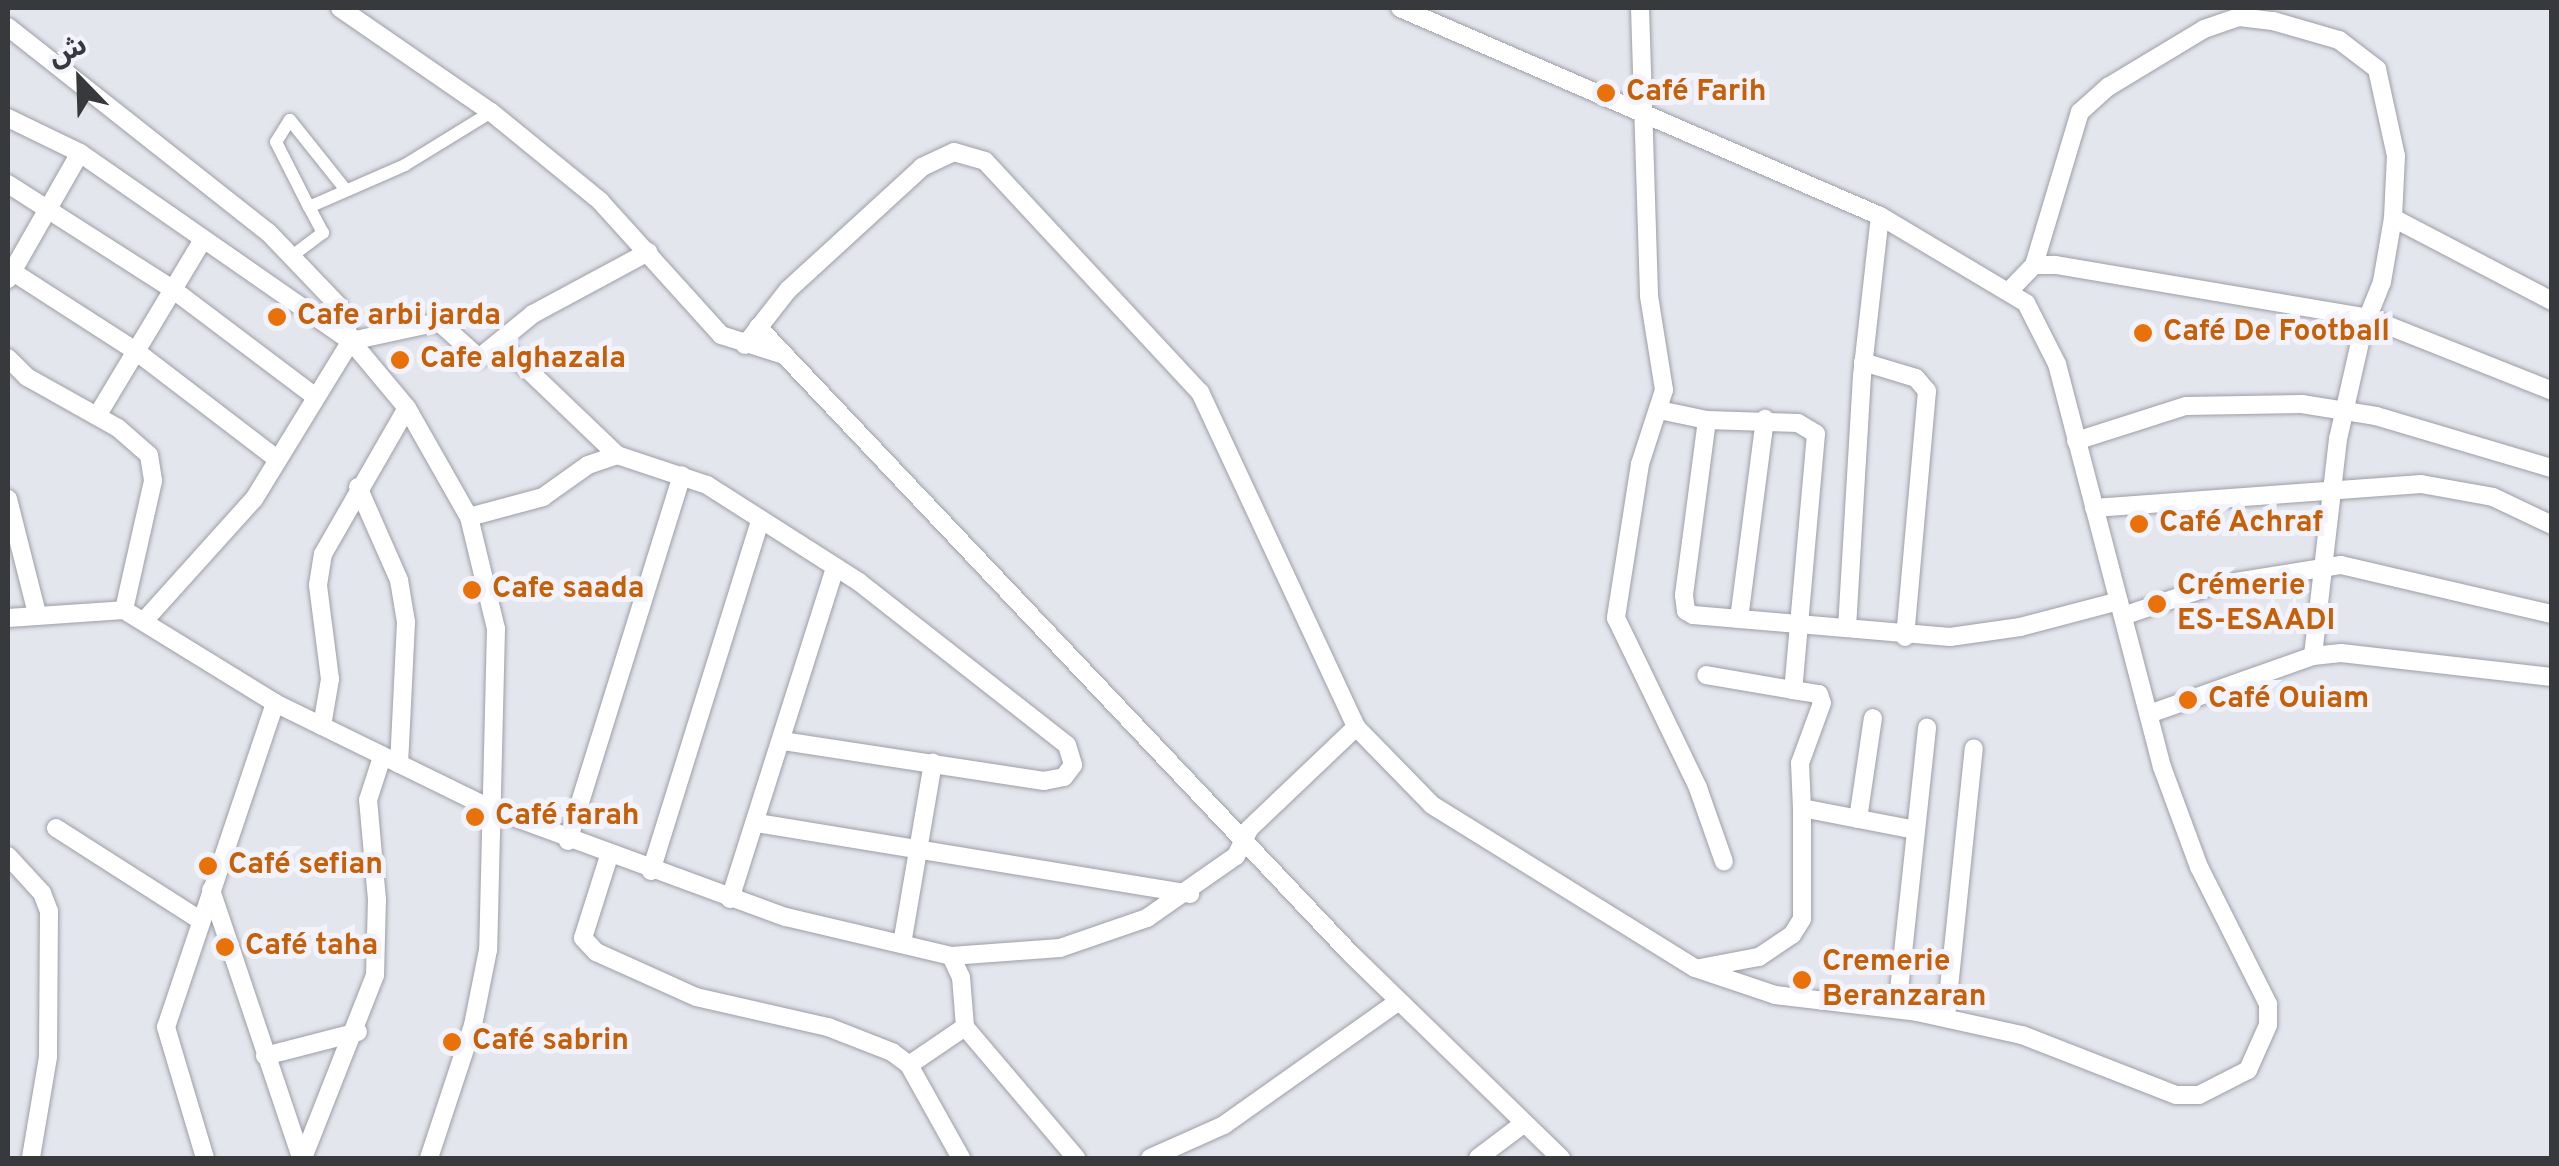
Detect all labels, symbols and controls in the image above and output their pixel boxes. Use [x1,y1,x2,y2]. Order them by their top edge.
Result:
text: ش [44,28,93,76]
north arrow [30,30,130,130]
place label: Café Farih [1626,75,1766,111]
marker: Café Farih [1595,82,1617,104]
place label: Cafe arbi jarda [297,299,501,335]
marker: Cafe arbi jarda [266,306,288,328]
place label: Café De Football [2163,315,2390,351]
marker: Café De Football [2132,322,2154,344]
place label: Cafe alghazala [420,342,626,378]
marker: Cafe alghazala [389,349,411,371]
place label: Café Achraf [2159,506,2324,542]
marker: Café Achraf [2128,513,2150,535]
place label: Crémerie ES-ESAADI [2177,569,2335,640]
place label: Cafe saada [492,572,644,608]
marker: Cafe saada [461,579,483,601]
marker: Crémerie ES-ESAADI [2146,593,2168,615]
place label: Café Ouiam [2208,682,2369,718]
marker: Café Ouiam [2177,689,2199,711]
place label: Café farah [495,799,640,835]
marker: Café farah [464,806,486,828]
place label: Café sefian [228,848,383,884]
marker: Café sefian [197,855,219,877]
place label: Café taha [245,929,378,965]
marker: Café taha [214,936,236,958]
place label: Cremerie Beranzaran [1822,945,1987,1016]
marker: Cremerie Beranzaran [1791,969,1813,991]
place label: Café sabrin [472,1024,629,1060]
marker: Café sabrin [441,1031,463,1053]

